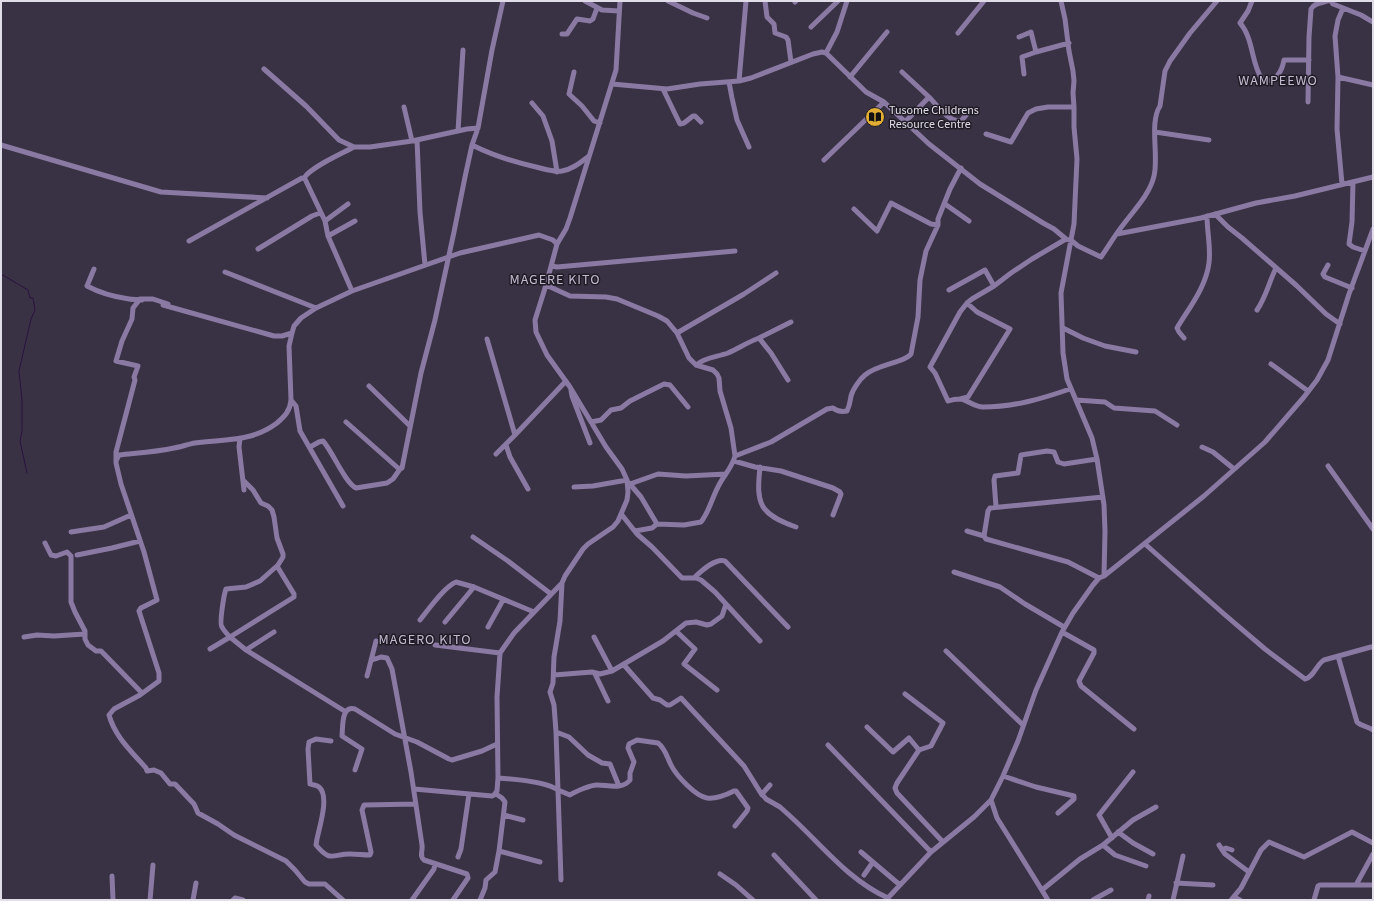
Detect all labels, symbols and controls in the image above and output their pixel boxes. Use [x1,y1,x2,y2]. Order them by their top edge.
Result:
district label: WAMPEEWO [1238,71,1318,91]
place label: Tusome Childrens Resource Centre [889,102,979,133]
library icon: Tusome Childrens Resource Centre [864,106,886,128]
district label: MAGERE KITO [509,270,601,290]
district label: MAGERO KITO [379,630,471,650]

